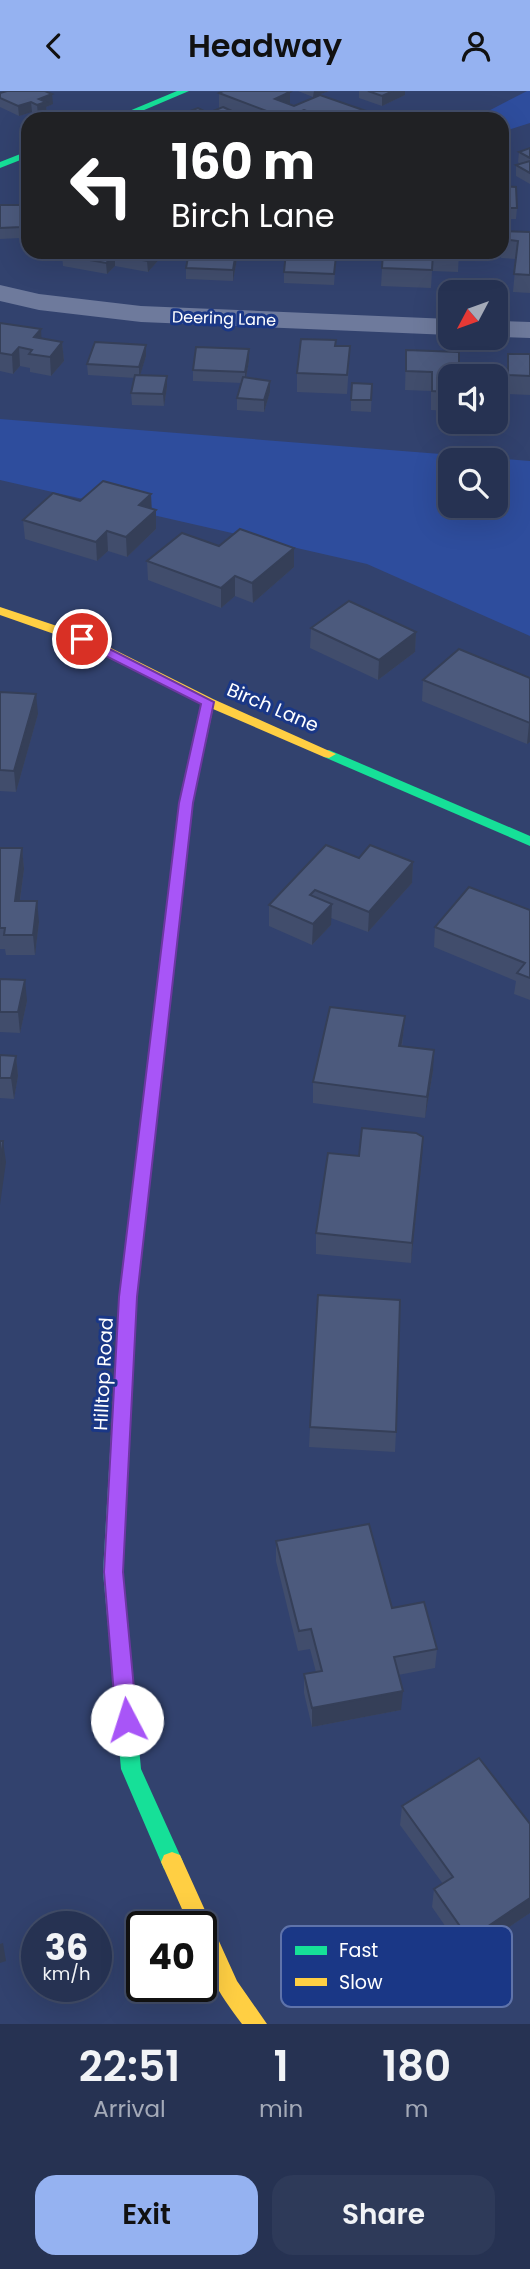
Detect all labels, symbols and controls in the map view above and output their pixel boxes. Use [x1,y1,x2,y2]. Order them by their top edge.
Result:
text: Headway [188,23,342,68]
icon: back [35,27,73,65]
icon: person [457,27,495,65]
text: 160 m [171,128,315,196]
icon: left [56,140,147,231]
text: Birch Lane [171,193,335,238]
north arrow [438,280,508,350]
map controls [438,280,508,518]
street label: Deering Lane [171,305,277,332]
button: sound [438,364,508,434]
button: search [438,448,508,518]
pin [52,609,112,669]
icon: arrive [63,620,101,658]
street label: Birch Lane [223,676,323,739]
street label: Hilltop Road [87,1317,120,1431]
position arrow [90,1683,164,1757]
speed limit sign: 40 [126,1911,217,2002]
text: 36 [45,1923,88,1972]
legend [281,1926,512,2007]
text: Fast [339,1937,378,1964]
text: km/h [43,1961,90,1986]
text: Slow [339,1969,383,1996]
text: 22:51 [79,2037,180,2096]
text: 1 [273,2037,289,2096]
text: 180 [382,2037,451,2096]
text: Arrival [93,2093,166,2125]
text: min [259,2093,303,2125]
text: m [405,2093,428,2125]
button: Exit [35,2175,258,2255]
button: Share [272,2175,495,2255]

